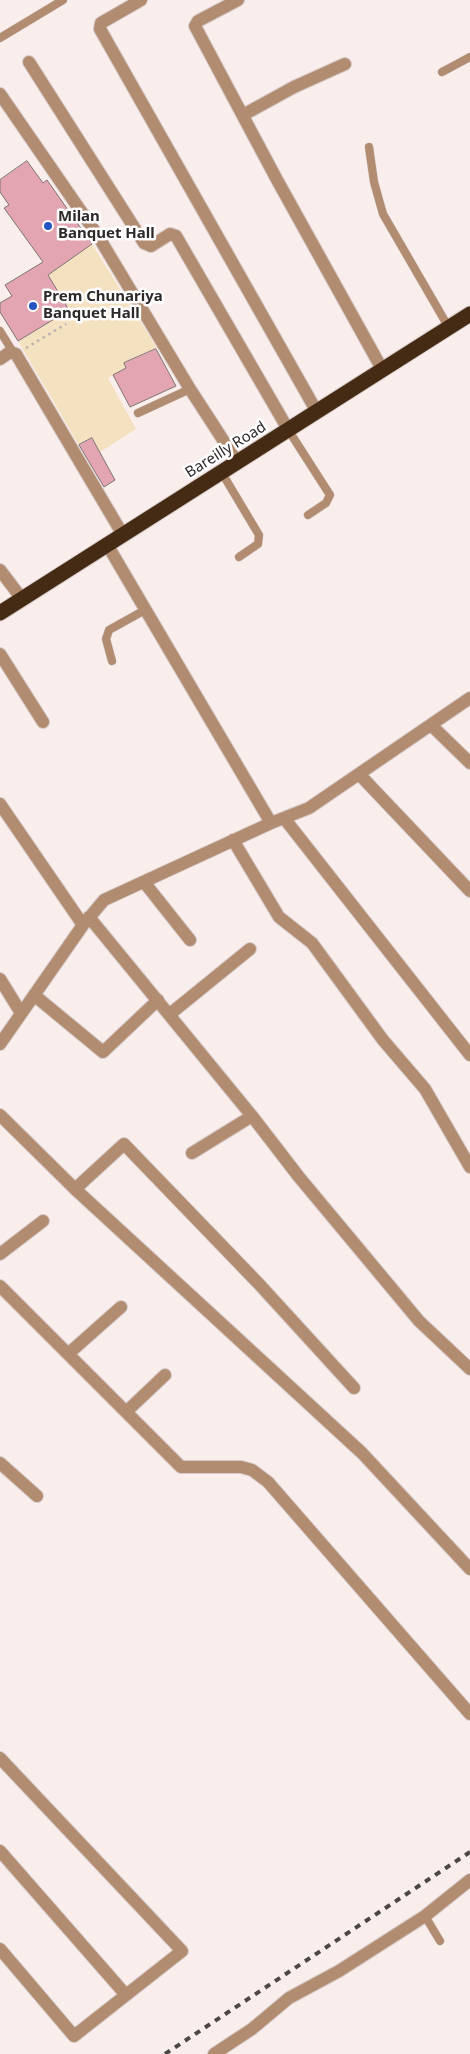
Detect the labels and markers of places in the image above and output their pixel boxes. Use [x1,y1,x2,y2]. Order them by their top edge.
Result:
place label: Milan Banquet Hall [58,208,155,243]
marker: Milan Banquet Hall [42,220,54,232]
place label: Prem Chunariya Banquet Hall [43,288,163,323]
marker: Prem Chunariya Banquet Hall [27,300,39,312]

